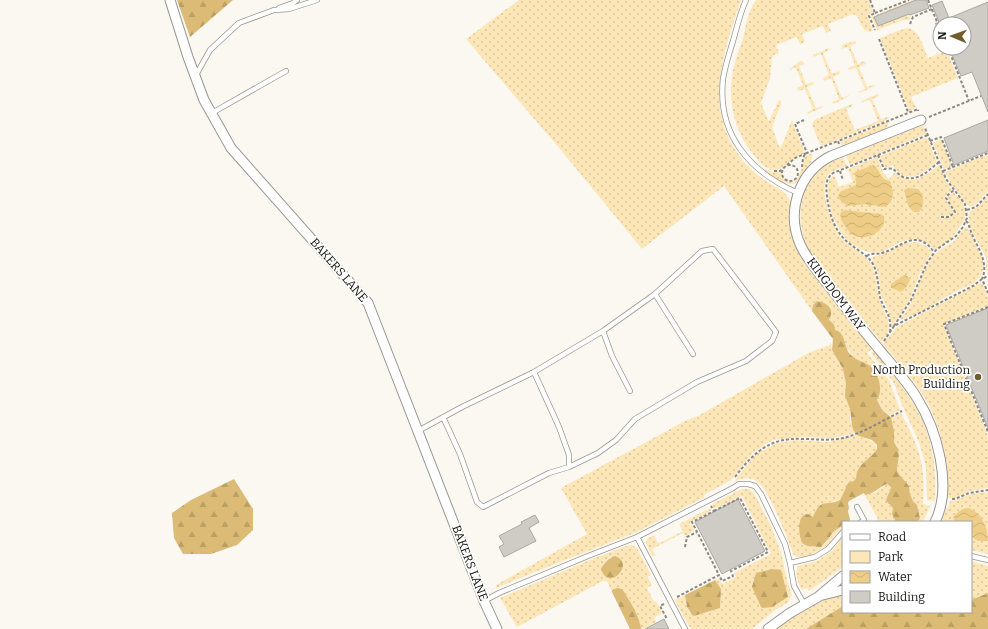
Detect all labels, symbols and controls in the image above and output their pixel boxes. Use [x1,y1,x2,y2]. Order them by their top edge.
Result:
north arrow [932,16,972,56]
text: N [936,31,949,40]
street label: BAKERS LANE [307,235,371,305]
street label: KINGDOM WAY [804,255,868,333]
place label: North Production Building [872,363,970,391]
marker: North Production Building [973,372,983,382]
legend [842,521,972,613]
street label: BAKERS LANE [449,523,491,603]
text: Road [878,530,906,544]
text: Park [878,550,904,564]
text: Water [878,570,913,584]
text: Building [878,590,925,604]

